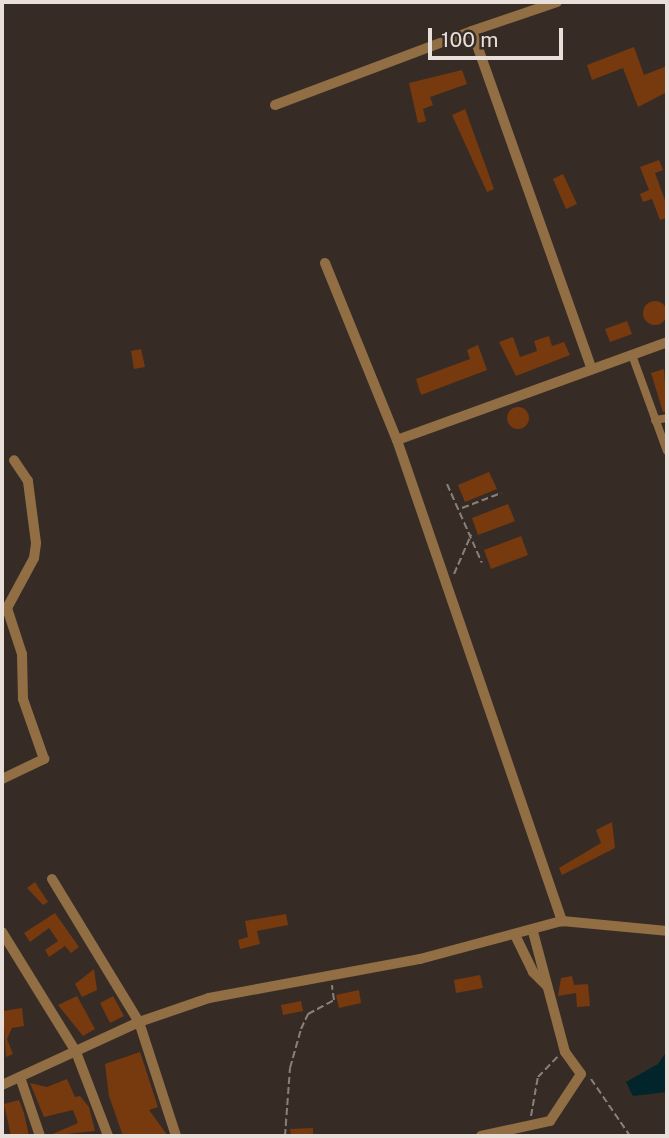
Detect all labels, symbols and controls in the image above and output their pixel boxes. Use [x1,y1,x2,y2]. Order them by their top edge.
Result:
scale bar [431,14,566,58]
text: 100 m [441,27,498,52]

